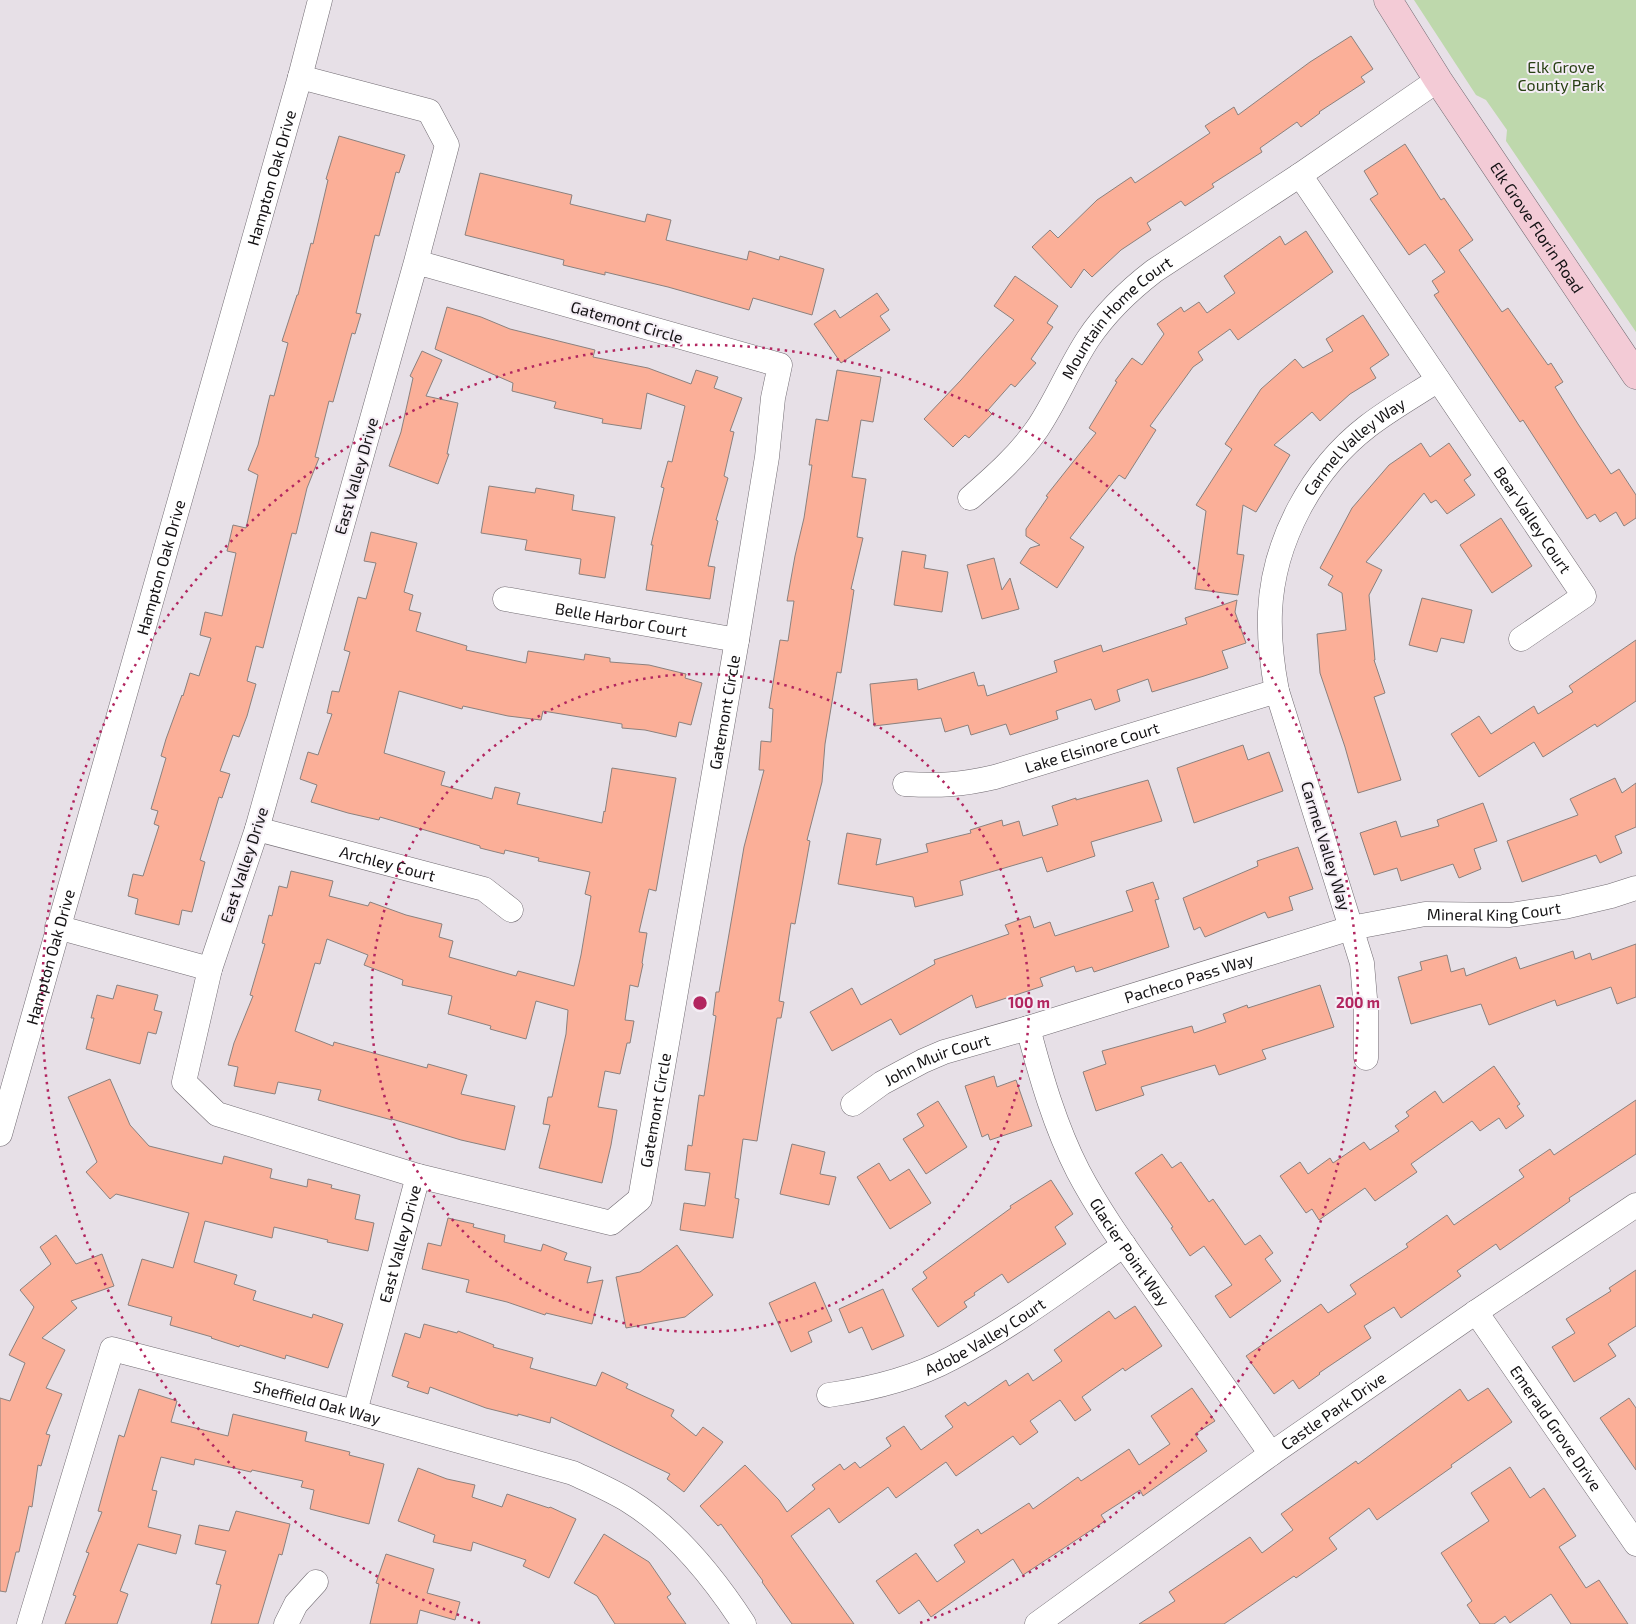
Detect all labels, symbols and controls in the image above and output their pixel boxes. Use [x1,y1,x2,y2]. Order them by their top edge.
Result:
park label: Elk Grove County Park [1517,57,1605,94]
street label: Hampton Oak Drive [243,108,299,248]
street label: Elk Grove Florin Road [1487,158,1588,296]
street label: Mountain Home Court [1057,252,1175,382]
street label: Gatemont Circle [569,296,686,347]
street label: Carmel Valley Way [1299,393,1409,499]
street label: East Valley Drive [330,415,381,537]
street label: Bear Valley Court [1490,463,1576,576]
street label: Hampton Oak Drive [132,497,189,637]
street label: Belle Harbor Court [554,598,689,640]
street label: Gatemont Circle [705,653,743,771]
street label: Lake Elsinore Court [1022,718,1161,776]
street label: Carmel Valley Way [1298,779,1355,913]
street label: East Valley Drive [216,804,271,925]
street label: Archley Court [338,841,438,885]
street label: Hampton Oak Drive [22,887,78,1027]
street label: Mineral King Court [1427,898,1562,924]
street label: Pacheco Pass Way [1122,949,1256,1007]
text: 100 m [1008,993,1050,1011]
text: 200 m [1336,993,1380,1011]
centre of rings [691,994,709,1012]
street label: John Muir Court [880,1029,992,1089]
street label: Gatemont Circle [636,1051,674,1169]
street label: East Valley Drive [375,1183,424,1305]
street label: Glacier Point Way [1086,1194,1174,1310]
street label: Adobe Valley Court [921,1293,1048,1379]
street label: Emerald Grove Drive [1507,1361,1606,1494]
street label: Castle Park Drive [1277,1368,1389,1453]
street label: Sheffield Oak Way [251,1376,383,1428]

